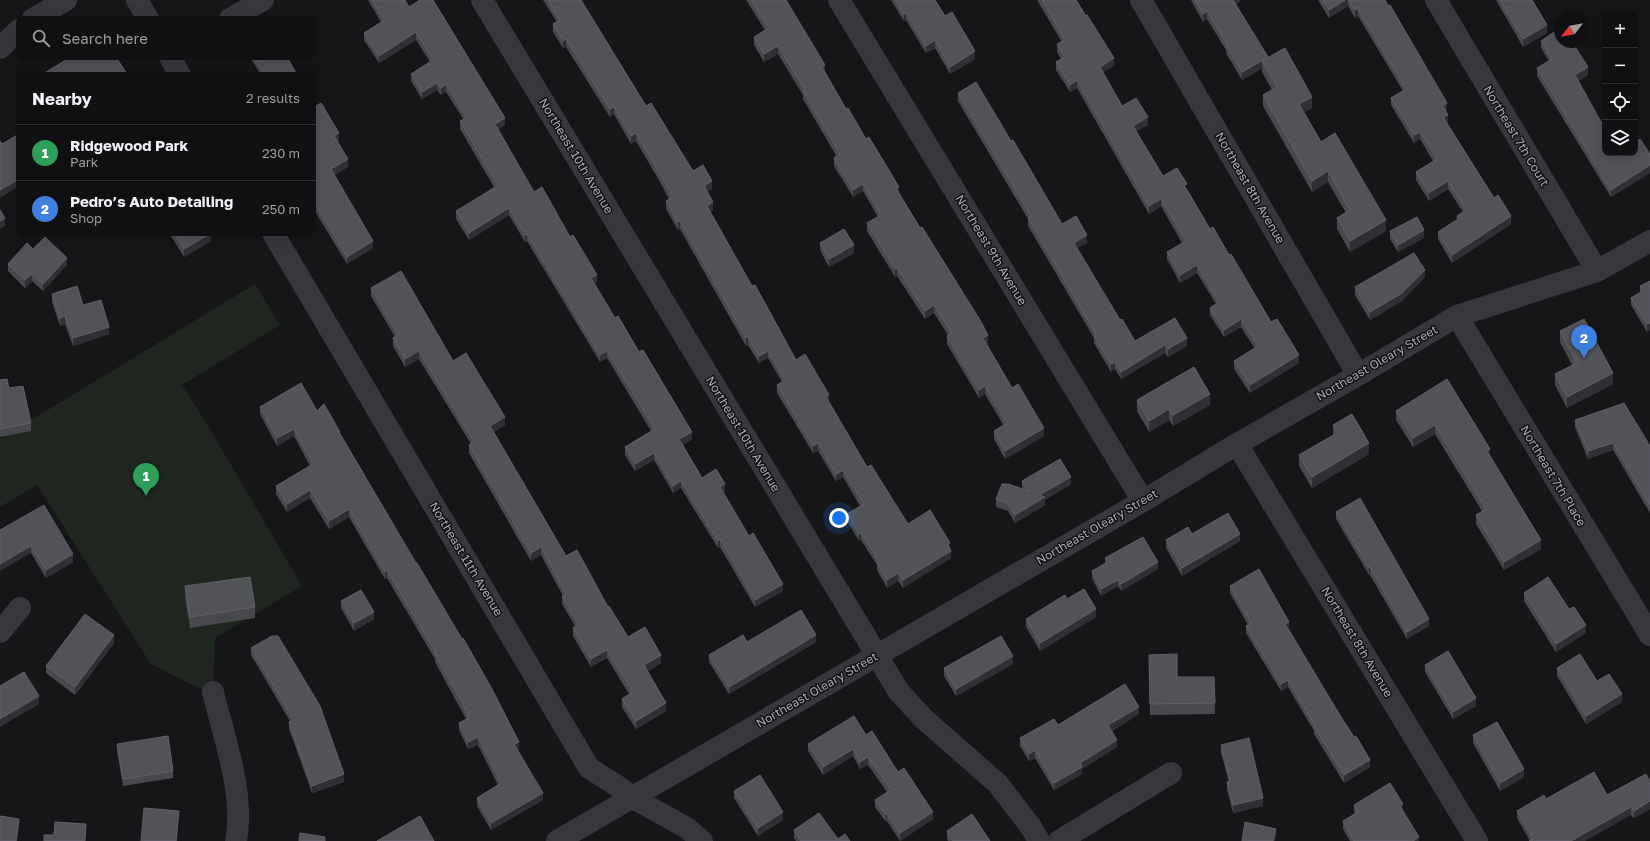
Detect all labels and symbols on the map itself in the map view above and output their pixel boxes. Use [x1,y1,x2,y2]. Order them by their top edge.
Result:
north arrow [1554,12,1590,48]
street label: Northeast 7th Court [1480,83,1553,189]
street label: Northeast 10th Avenue [536,95,617,216]
street label: Northeast 8th Avenue [1212,129,1288,246]
street label: Northeast 9th Avenue [953,192,1030,308]
street label: Northeast Oleary Street [1313,321,1440,404]
pin: 2 [1571,325,1597,358]
street label: Northeast 10th Avenue [703,373,784,494]
street label: Northeast 7th Place [1517,423,1589,529]
pin: 1 [133,463,159,496]
street label: Northeast Oleary Street [1033,485,1160,568]
street label: Northeast 11th Avenue [426,499,506,619]
your location [829,508,849,528]
street label: Northeast 8th Avenue [1319,584,1396,700]
street label: Northeast Oleary Street [753,648,880,731]

